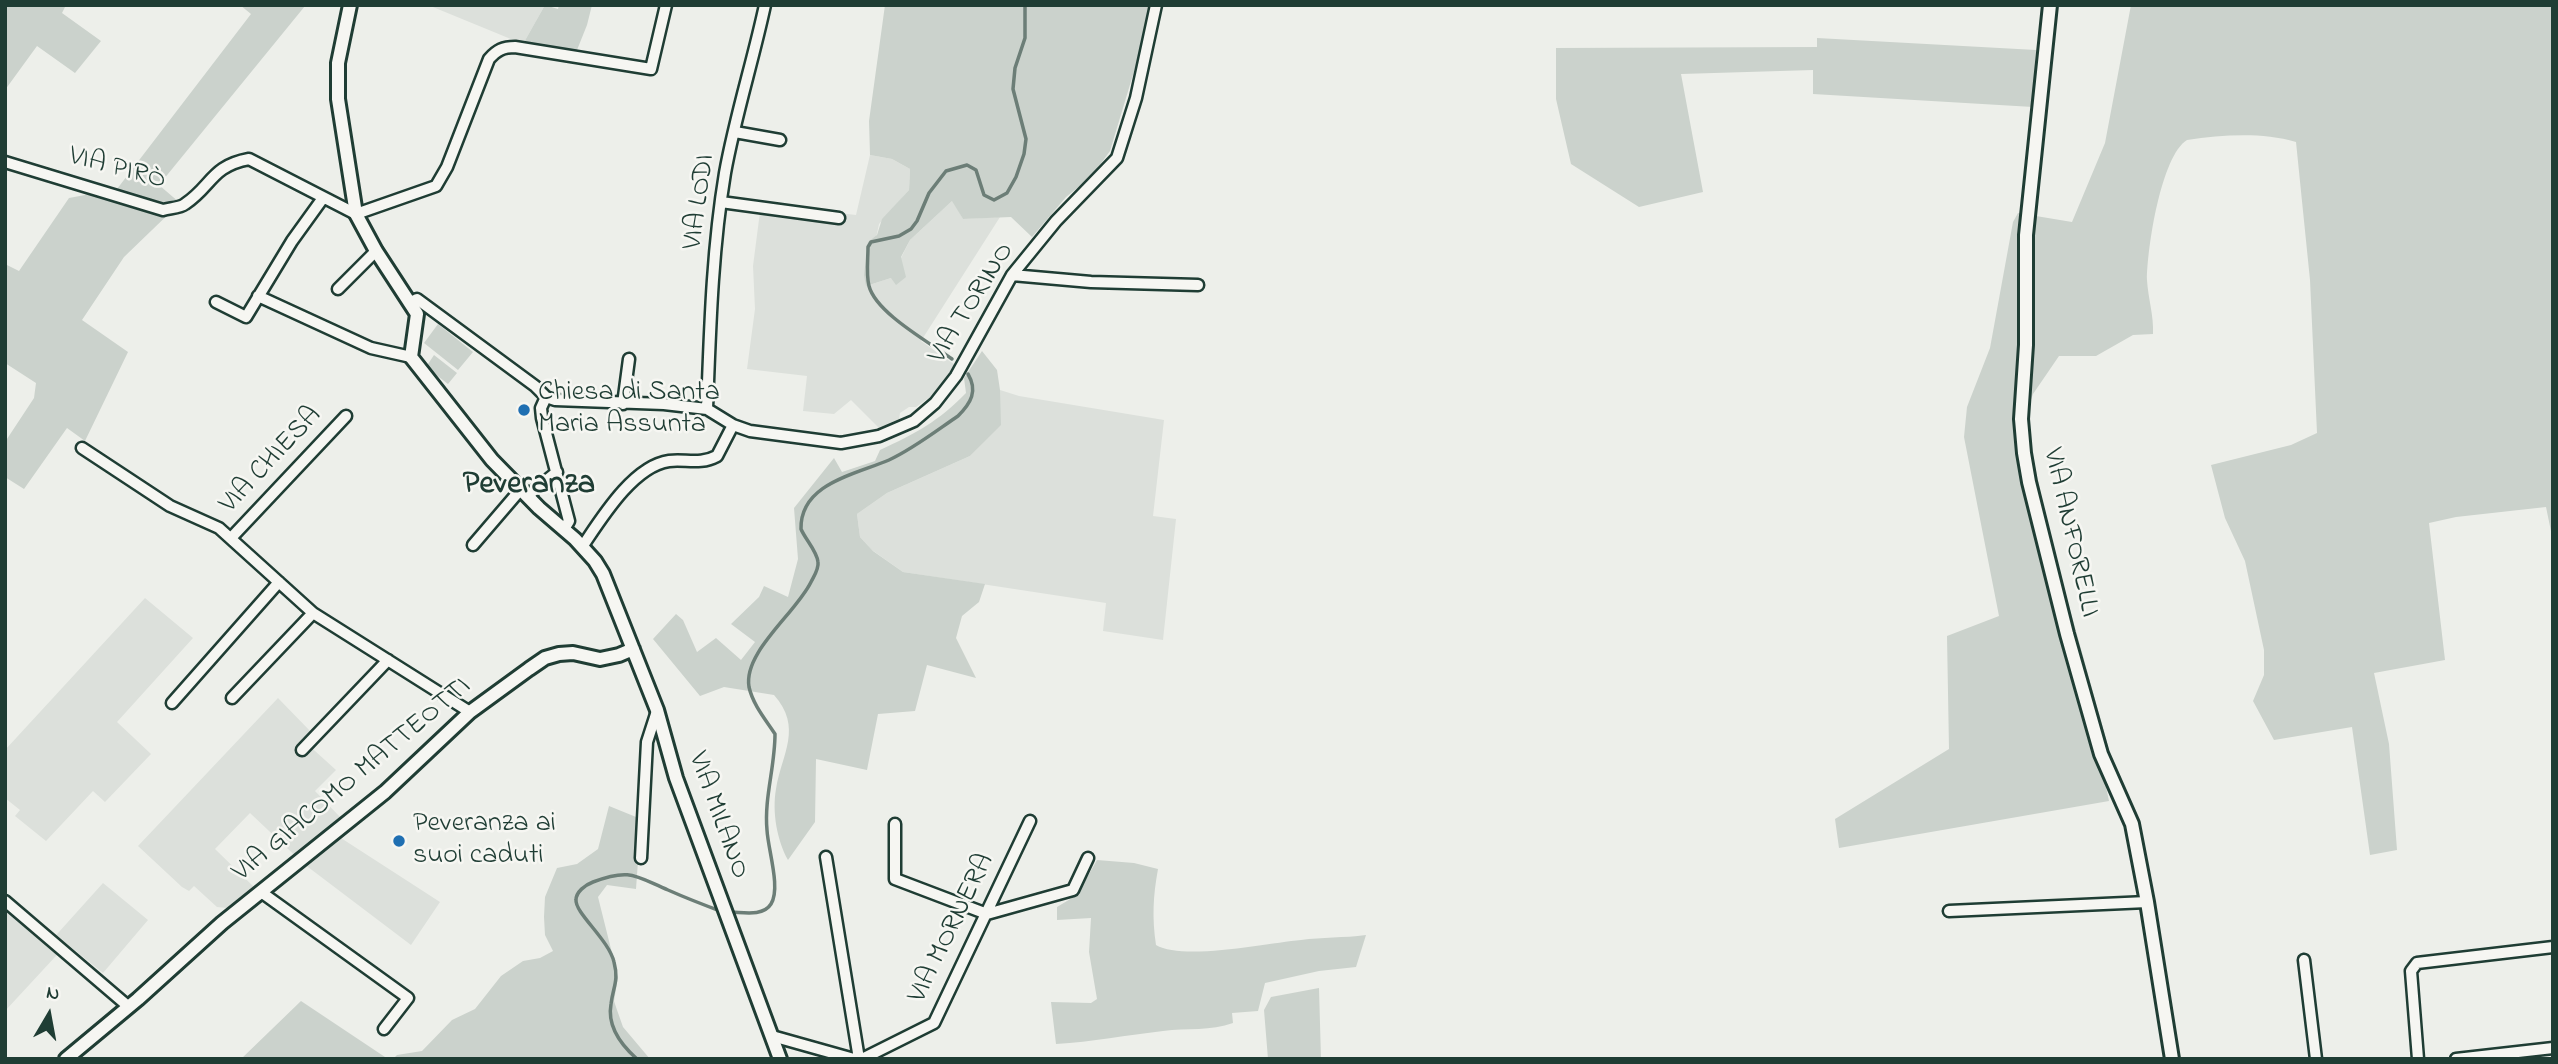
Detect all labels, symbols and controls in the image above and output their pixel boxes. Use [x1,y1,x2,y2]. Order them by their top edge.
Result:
street label: VIA PIRÒ [65,141,169,199]
street label: VIA LODI [678,152,724,252]
street label: VIA TORINO [923,237,1023,371]
place label: Chiesa di Santa Maria Assunta [538,377,720,443]
street label: VIA CHIESA [214,400,330,522]
marker: Chiesa di Santa Maria Assunta [516,402,532,418]
street label: VIA ANFORELLI [2033,445,2105,621]
district label: Peveranza [463,468,595,506]
street label: VIA GIACOMO MATTEOTTI [227,671,479,891]
street label: VIA MILANO [679,748,755,884]
place label: Peveranza ai suoi caduti [413,808,556,874]
marker: Peveranza ai suoi caduti [391,833,407,849]
street label: VIA MORNERA [902,849,1004,1009]
text: N [44,979,61,1008]
north arrow [14,980,84,1050]

